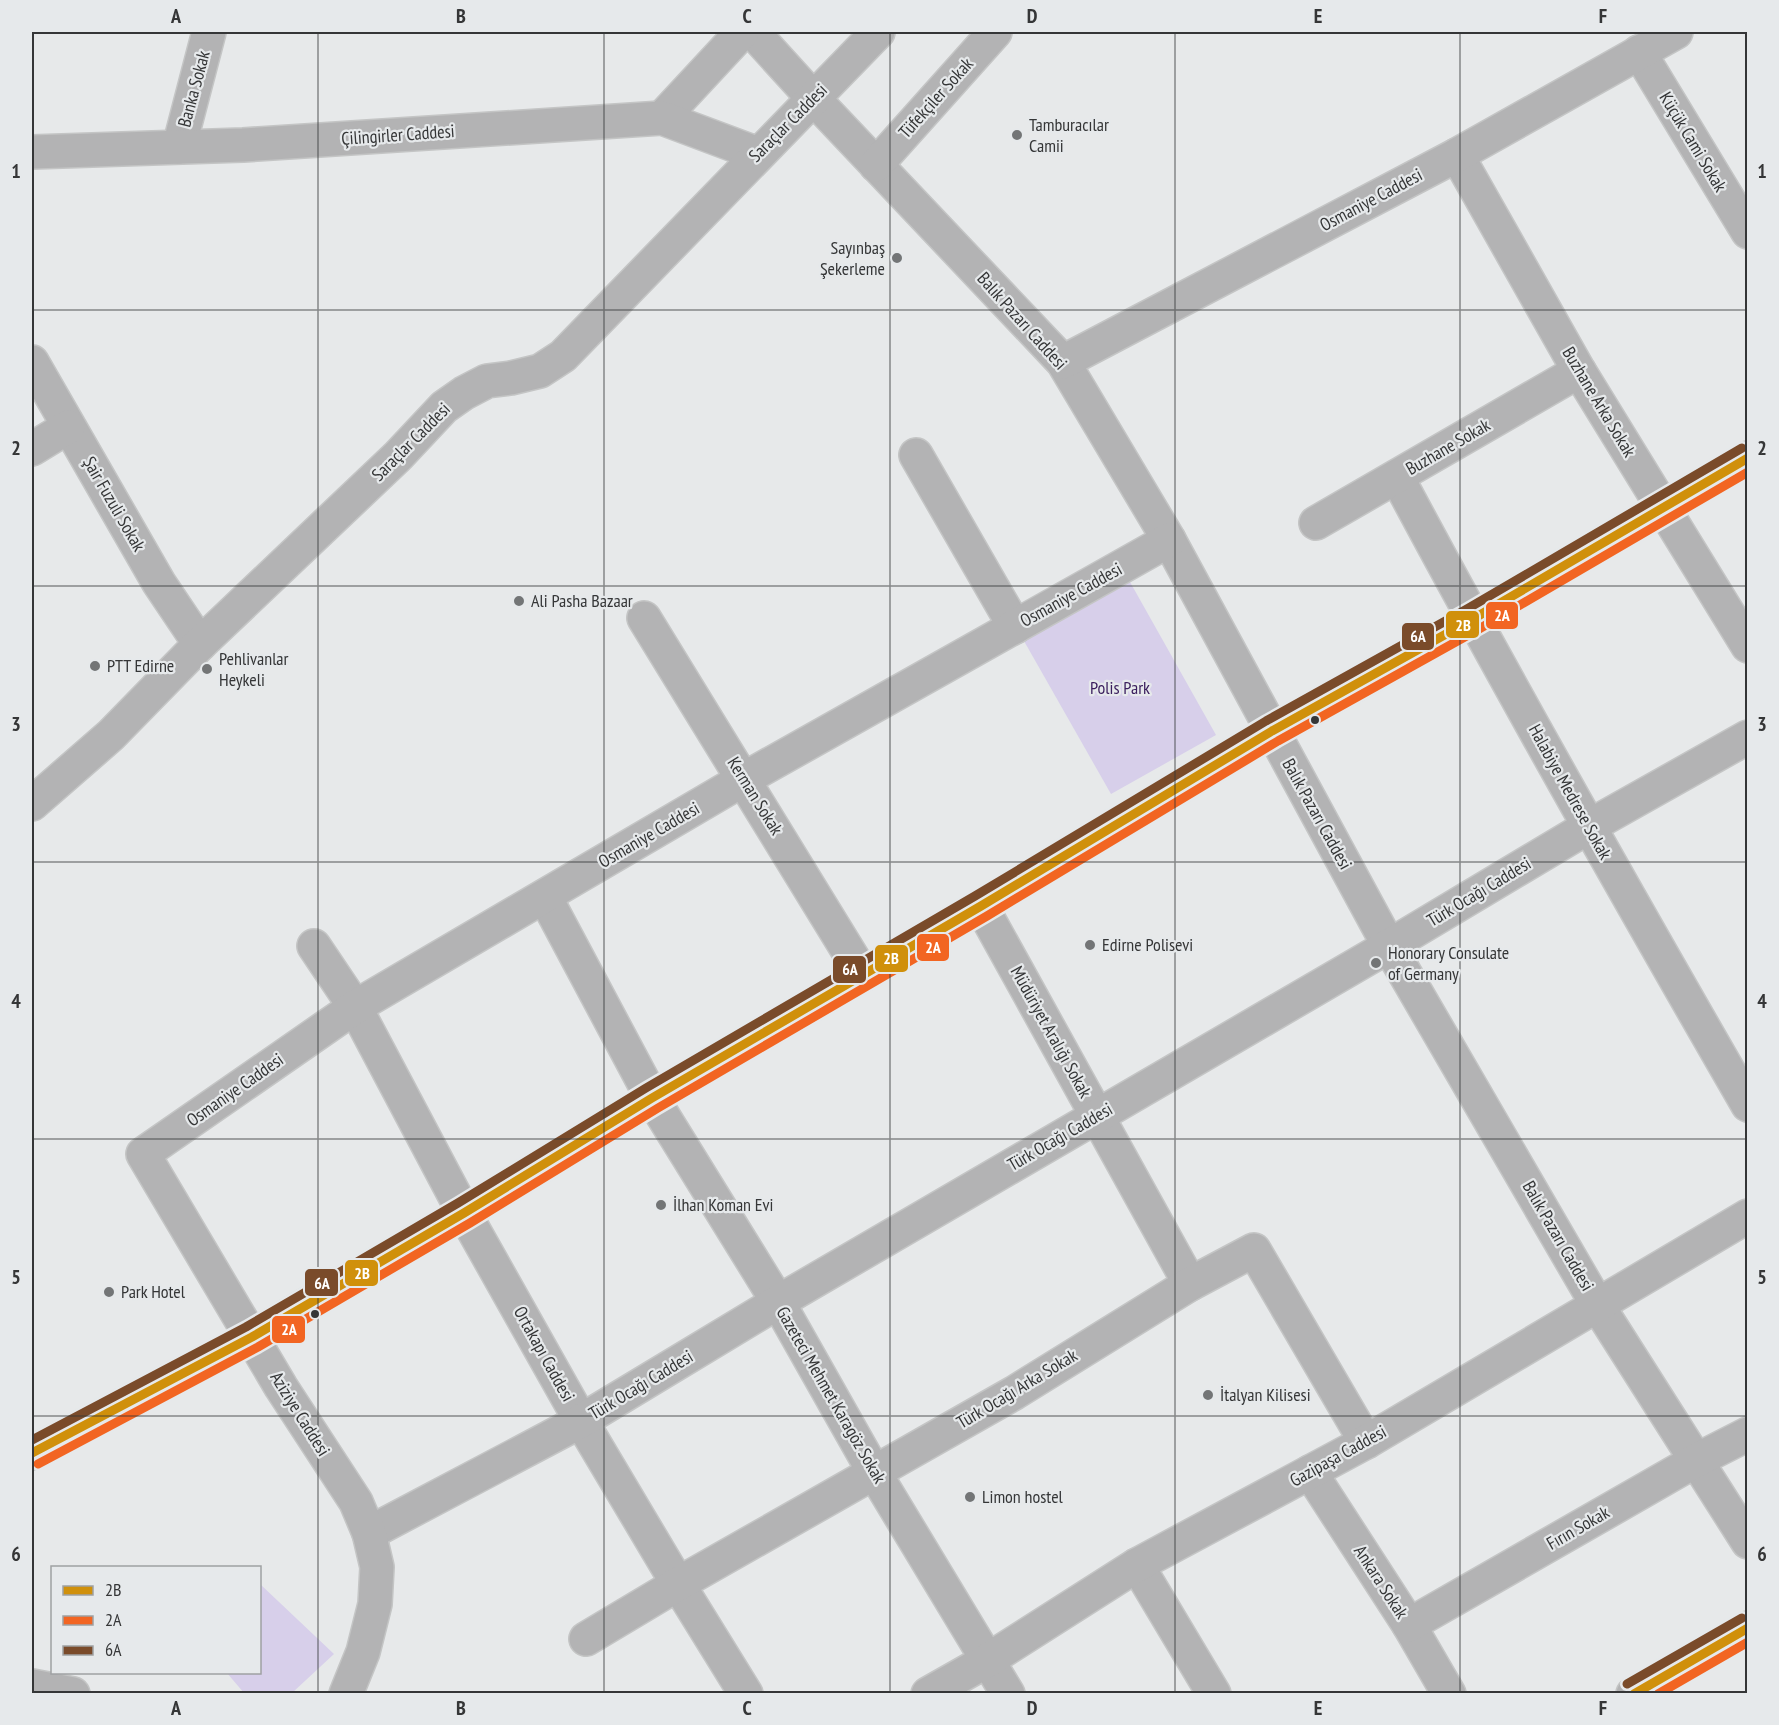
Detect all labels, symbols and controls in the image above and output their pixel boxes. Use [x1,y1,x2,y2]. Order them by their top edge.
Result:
text: A [170,3,182,29]
text: B [456,3,466,29]
text: C [742,3,752,29]
text: D [1027,3,1038,29]
text: E [1314,3,1322,29]
text: F [1599,3,1607,29]
street label: Banka Sokak [172,48,215,130]
street label: Tüfekçiler Sokak [893,52,978,143]
street label: Saraçlar Caddesi [744,79,832,167]
street label: Küçük Cami Sokak [1655,88,1732,196]
place label: Tamburacılar Camii [1029,113,1109,157]
street label: Çilingirler Caddesi [341,119,455,150]
marker: Tamburacılar Camii [1010,128,1024,142]
text: 1 [11,158,21,184]
text: 1 [1757,158,1767,184]
street label: Osmaniye Caddesi [1316,163,1426,236]
place label: Sayınbaş Şekerleme [820,236,885,280]
marker: Sayınbaş Şekerleme [890,251,904,265]
street label: Balık Pazarı Caddesi [972,267,1072,374]
street label: Buzhane Arka Sokak [1557,342,1641,461]
street label: Saraçlar Caddesi [367,398,455,486]
street label: Buzhane Sokak [1401,413,1494,480]
text: 2 [11,435,21,461]
text: 2 [1757,435,1767,461]
street label: Şair Fuzuli Sokak [78,452,151,555]
street label: Osmaniye Caddesi [1016,557,1126,632]
place label: Ali Pasha Bazaar [531,589,633,612]
marker: Ali Pasha Bazaar [512,594,526,608]
line badge: 2A [1485,601,1519,630]
text: 2A [1494,605,1511,625]
line badge: 2B [1445,610,1480,639]
text: 2B [1455,615,1471,635]
line badge: 6A [1401,622,1435,651]
text: 6A [1410,626,1427,646]
place label: Pehlivanlar Heykeli [219,647,289,691]
place label: PTT Edirne [107,654,174,677]
marker: PTT Edirne [88,659,102,673]
marker: Pehlivanlar Heykeli [200,662,214,676]
park label: Polis Park [1090,676,1150,699]
text: 3 [11,711,21,737]
text: 3 [1757,711,1767,737]
unlabelled marker [1309,714,1321,726]
street label: Halabiye Medrese Sokak [1524,720,1617,863]
street label: Kerman Sokak [722,752,788,839]
street label: Balık Pazarı Caddesi [1277,754,1357,873]
street label: Osmaniye Caddesi [594,796,703,873]
street label: Türk Ocağı Caddesi [1423,852,1535,932]
line badge: 2A [916,933,950,962]
place label: Edirne Polisevi [1102,933,1193,956]
text: 2A [925,937,942,957]
marker: Edirne Polisevi [1083,938,1097,952]
place label: Honorary Consulate of Germany [1388,941,1509,985]
line badge: 2B [874,944,909,973]
text: 2B [883,948,899,968]
line badge: 6A [832,955,867,984]
marker: Honorary Consulate of Germany [1369,956,1383,970]
text: 6A [842,959,859,979]
street label: Müdüriyet Aralığı Sokak [1006,962,1097,1102]
text: 4 [11,988,21,1014]
text: 4 [1757,988,1767,1014]
street label: Osmaniye Caddesi [182,1048,288,1131]
street label: Türk Ocağı Caddesi [1003,1097,1116,1176]
street label: Balık Pazarı Caddesi [1518,1177,1599,1295]
place label: İlhan Koman Evi [673,1193,773,1216]
marker: İlhan Koman Evi [654,1198,668,1212]
line badge: 2B [344,1259,379,1287]
text: 2B [354,1263,370,1283]
text: 5 [11,1264,21,1290]
text: 5 [1757,1264,1767,1290]
line badge: 6A [304,1268,339,1297]
text: 6A [314,1273,331,1293]
place label: Park Hotel [121,1280,186,1303]
marker: Park Hotel [102,1285,116,1299]
street label: Ortakapı Caddesi [509,1302,580,1405]
street label: Gazeteci Mehmet Karagöz Sokak [771,1302,891,1487]
unlabelled marker [309,1308,321,1320]
line badge: 2A [271,1315,306,1344]
text: 2A [281,1319,298,1339]
street label: Türk Ocağı Arka Sokak [952,1344,1081,1434]
street label: Türk Ocağı Caddesi [585,1345,697,1425]
street label: Aziziye Caddesi [265,1367,335,1460]
place label: İtalyan Kilisesi [1220,1383,1311,1406]
marker: İtalyan Kilisesi [1201,1388,1215,1402]
street label: Gazipaşa Caddesi [1285,1420,1390,1492]
place label: Limon hostel [982,1485,1064,1508]
marker: Limon hostel [963,1490,977,1504]
street label: Fırın Sokak [1542,1500,1613,1555]
text: 6 [11,1541,21,1567]
street label: Ankara Sokak [1349,1541,1414,1623]
text: 6 [1757,1541,1767,1567]
legend [51,1566,261,1674]
text: 2B [105,1578,122,1601]
text: 2A [105,1608,122,1631]
text: 6A [105,1638,122,1661]
text: A [170,1695,182,1721]
text: B [456,1695,466,1721]
text: C [742,1695,752,1721]
text: D [1027,1695,1038,1721]
text: E [1314,1695,1322,1721]
text: F [1599,1695,1607,1721]

